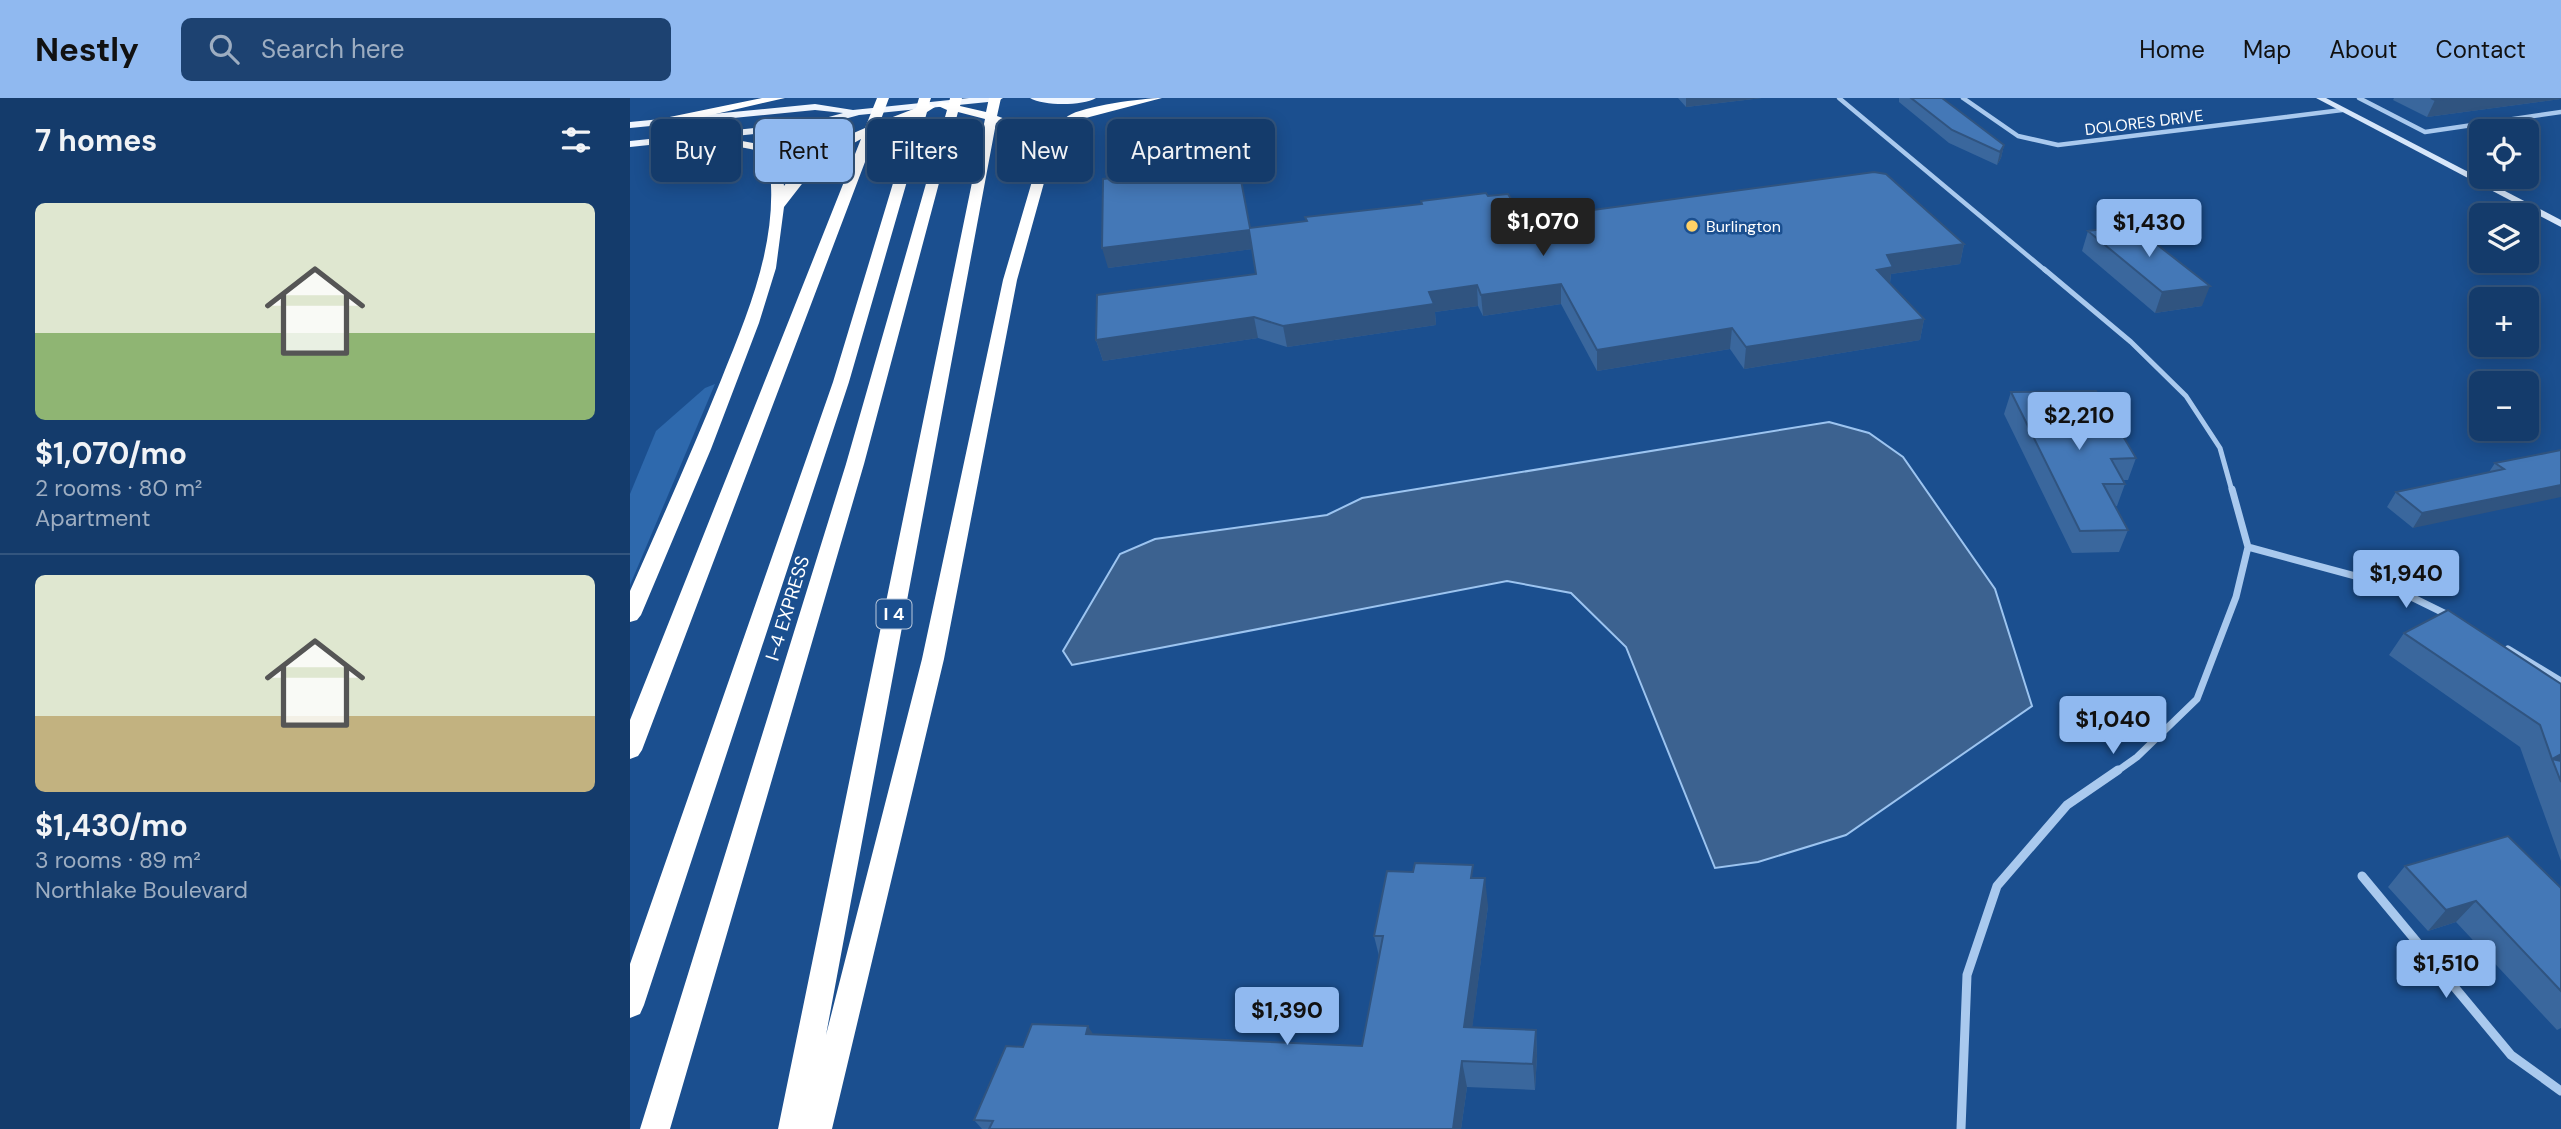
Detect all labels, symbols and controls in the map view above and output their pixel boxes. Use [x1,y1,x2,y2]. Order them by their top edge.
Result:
search box [181,18,671,81]
text: Nestly [35,28,139,71]
icon: search [205,30,243,68]
text: Search here [261,32,405,66]
text: Home [2139,34,2205,65]
text: Map [2243,34,2291,65]
text: About [2329,34,2398,65]
text: Contact [2436,34,2526,65]
street label: DOLORES DRIVE [2084,105,2205,140]
chip: Buy [651,119,741,182]
chip: Rent [755,119,853,182]
chip: Filters [867,119,983,182]
chip: New [997,119,1093,182]
chip: Apartment [1107,119,1275,182]
map controls [2469,119,2539,441]
button: locate [2469,119,2539,189]
text: 7 homes [35,121,157,160]
icon: filters [557,121,595,159]
pin: $1,070 [1486,198,1600,258]
pin: $1,430 [2092,200,2206,259]
button: layers [2469,203,2539,273]
text: $1,070 [1507,206,1579,236]
text: $1,430 [2113,207,2185,237]
place label: Burlington [1706,216,1781,237]
marker: Burlington [1684,218,1700,234]
icon: home [252,248,378,374]
button: + [2469,287,2539,357]
button: − [2469,371,2539,441]
pin: $2,210 [2022,392,2136,452]
text: $2,210 [2044,400,2114,430]
text: $1,070/mo [35,434,187,473]
text: 2 rooms · 80 m² [35,473,202,503]
text: Apartment [35,503,150,533]
pin: $1,940 [2349,550,2463,610]
street label: I-4 EXPRESS [760,553,815,664]
text: $1,940 [2369,558,2443,588]
road number: I 4 [876,600,912,628]
icon: home [252,620,378,746]
pin: $1,040 [2056,696,2170,756]
text: $1,040 [2075,704,2151,734]
text: $1,430/mo [35,806,188,845]
text: 3 rooms · 89 m² [35,845,201,875]
text: Northlake Boulevard [35,875,248,905]
pin: $1,510 [2389,940,2503,1000]
text: $1,510 [2413,948,2479,978]
pin: $1,390 [1230,988,1344,1047]
text: $1,390 [1251,995,1323,1025]

